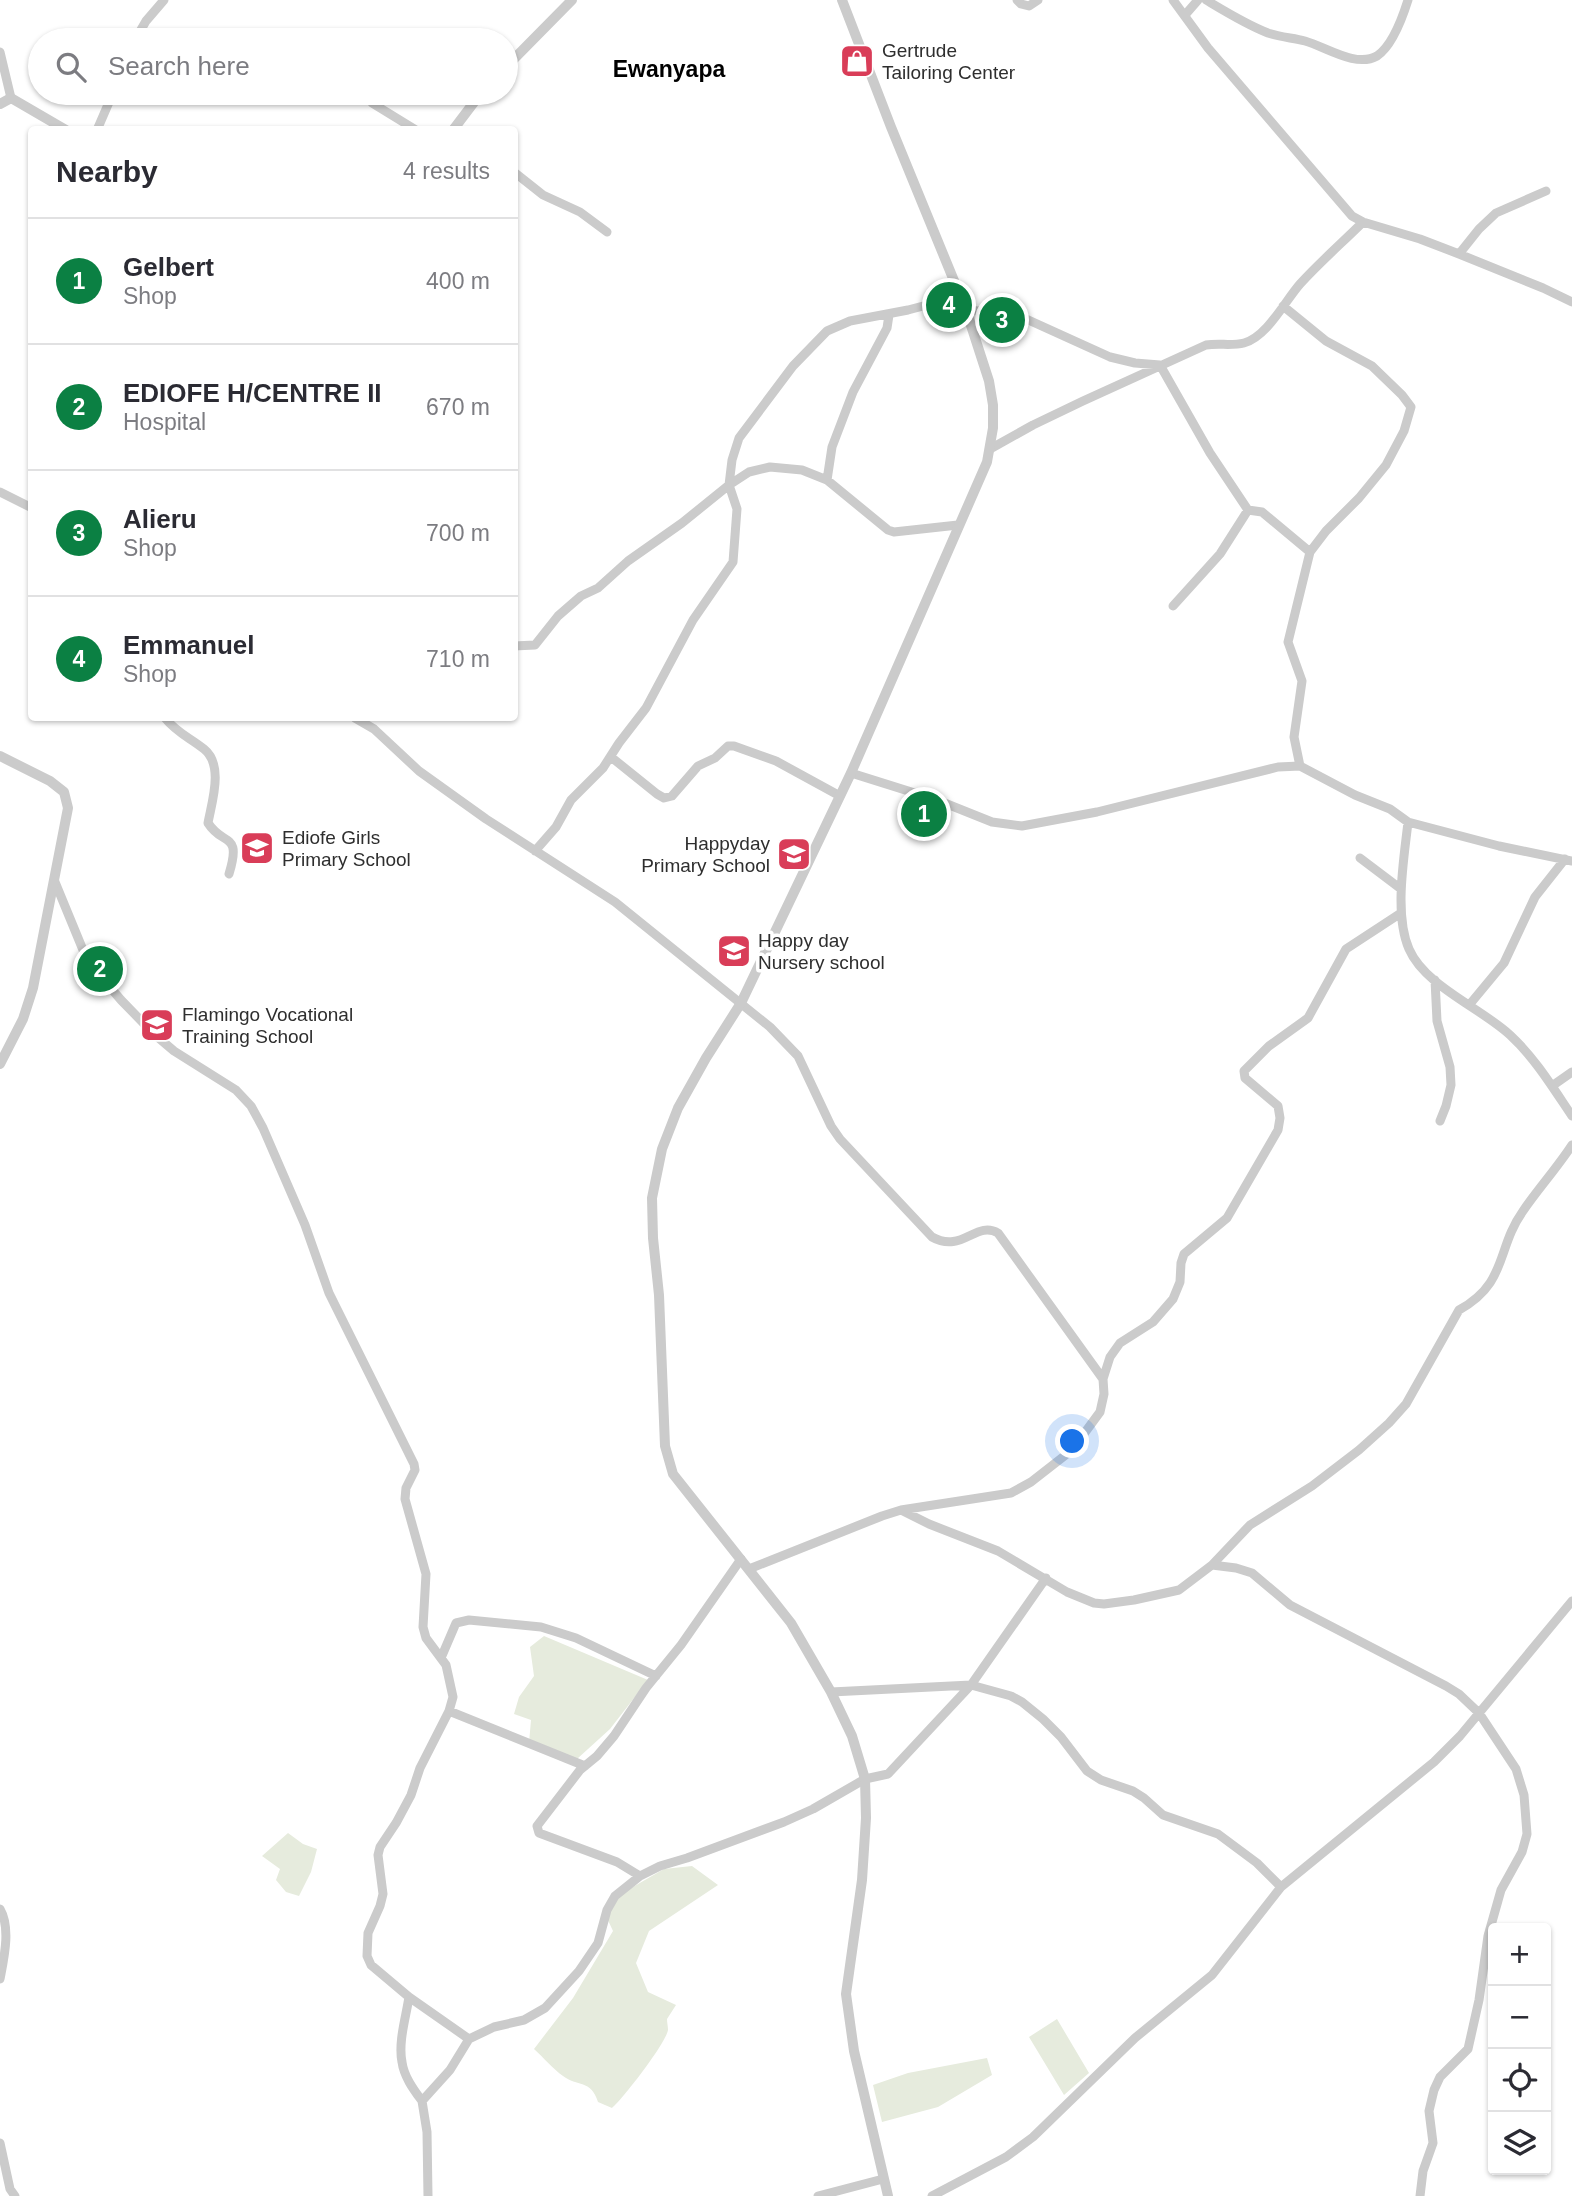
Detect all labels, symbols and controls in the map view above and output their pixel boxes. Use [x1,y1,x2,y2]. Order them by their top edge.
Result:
search box [28,28,518,105]
place label: Gertrude Tailoring Center [882,40,1016,83]
shop icon: Gertrude Tailoring Center [838,42,876,80]
icon: search [52,48,90,86]
text: Search here [108,51,250,81]
district label: Ewanyapa [613,56,725,82]
text: Nearby [56,155,158,188]
text: 4 results [403,158,490,184]
text: Gelbert [123,252,214,282]
text: 1 [73,268,85,294]
text: 400 m [426,268,490,294]
pin: 4 [926,279,972,331]
text: Shop [123,283,177,309]
pin: 3 [979,294,1025,346]
text: EDIOFE H/CENTRE II [123,378,382,408]
text: 2 [73,394,85,420]
text: 670 m [426,394,490,420]
text: Hospital [123,409,206,435]
text: Alieru [123,504,197,534]
text: 3 [73,520,85,546]
text: 700 m [426,520,490,546]
text: Shop [123,535,177,561]
text: Emmanuel [123,630,255,660]
text: 4 [73,646,85,672]
text: 710 m [426,646,490,672]
text: Shop [123,661,177,687]
pin: 1 [901,788,947,840]
place label: Ediofe Girls Primary School [282,827,411,870]
school or university icon: Ediofe Girls Primary School [238,829,276,867]
place label: Happyday Primary School [641,833,770,876]
school or university icon: Happyday Primary School [775,835,813,873]
place label: Happy day Nursery school [758,930,885,973]
school or university icon: Happy day Nursery school [715,932,753,970]
pin: 2 [77,943,123,995]
place label: Flamingo Vocational Training School [182,1004,353,1047]
school or university icon: Flamingo Vocational Training School [138,1006,176,1044]
your location [1055,1424,1089,1458]
map controls [1488,1923,1551,2175]
button: + [1488,1923,1551,1986]
button: − [1488,1986,1551,2049]
button: locate [1488,2049,1551,2112]
button: layers [1488,2112,1551,2175]

